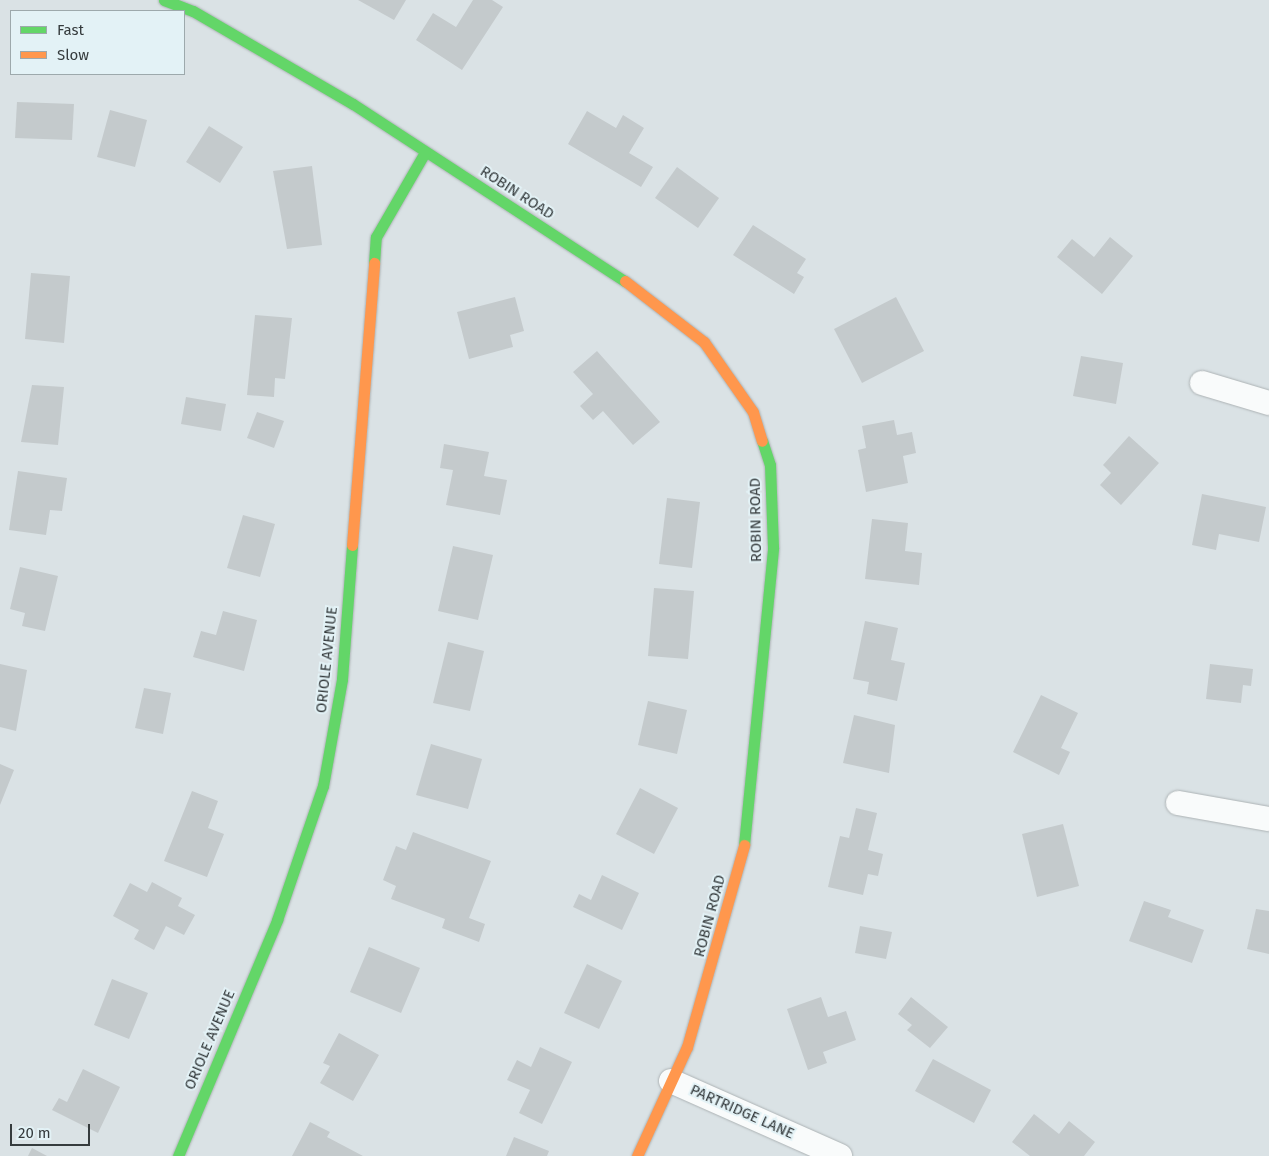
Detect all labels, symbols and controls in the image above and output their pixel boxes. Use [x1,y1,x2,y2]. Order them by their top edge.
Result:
legend [10,10,185,75]
text: Fast [57,21,84,39]
text: Slow [57,46,89,64]
street label: ROBIN ROAD [477,162,557,224]
street label: ROBIN ROAD [746,478,766,562]
street label: ORIOLE AVENUE [312,606,342,714]
street label: ROBIN ROAD [690,873,730,959]
street label: ORIOLE AVENUE [181,987,239,1093]
street label: PARTRIDGE LANE [687,1081,797,1143]
scale bar [12,1114,92,1146]
text: 20 m [18,1124,51,1142]

